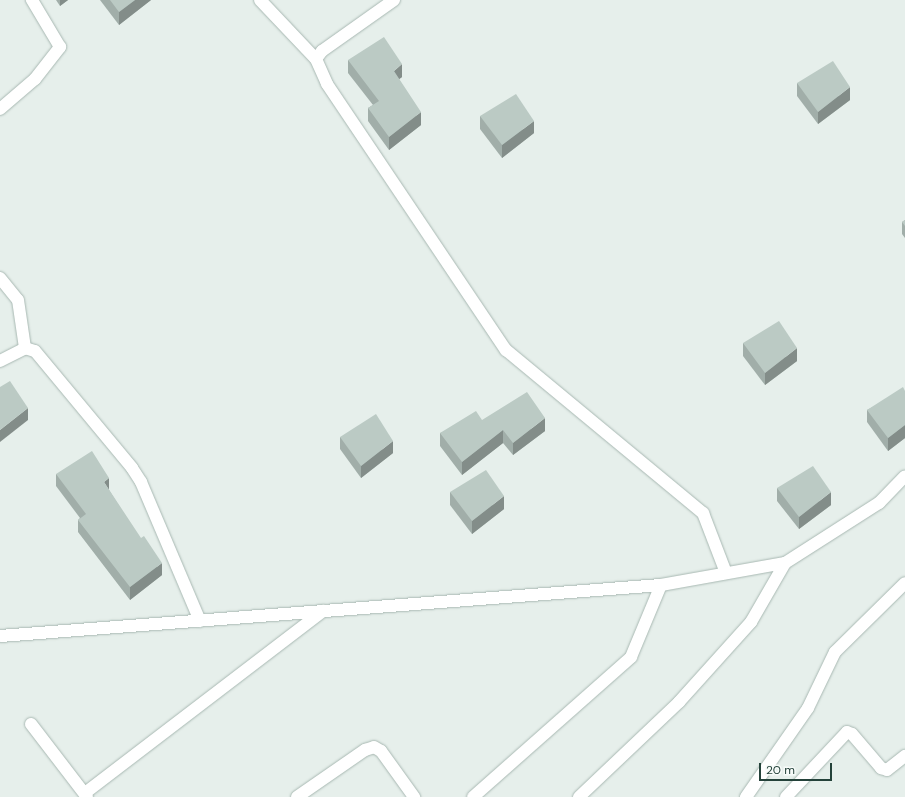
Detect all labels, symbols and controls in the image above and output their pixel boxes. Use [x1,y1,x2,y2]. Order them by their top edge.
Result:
scale bar [761,755,834,781]
text: 20 m [766,762,795,778]

